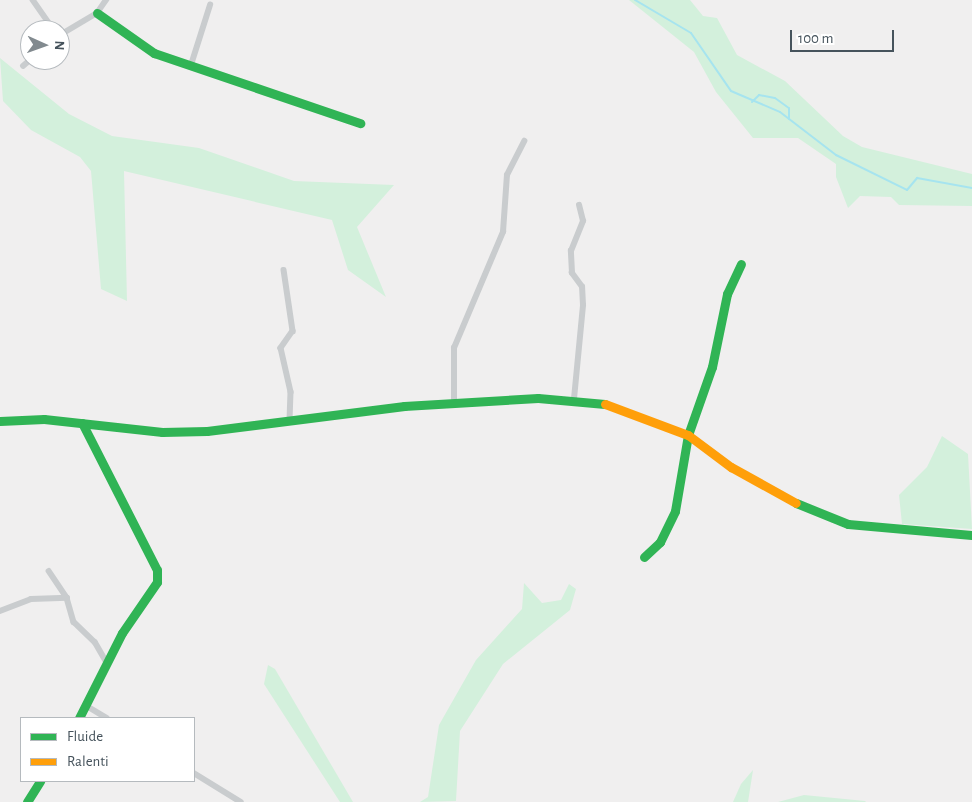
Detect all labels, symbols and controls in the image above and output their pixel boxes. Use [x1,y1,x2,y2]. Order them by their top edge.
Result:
north arrow [20,20,70,70]
scale bar [792,20,896,52]
text: 100 m [798,31,833,46]
text: N [52,40,66,51]
legend [20,717,195,782]
text: Fluide [67,729,103,744]
text: Ralenti [67,754,109,769]

